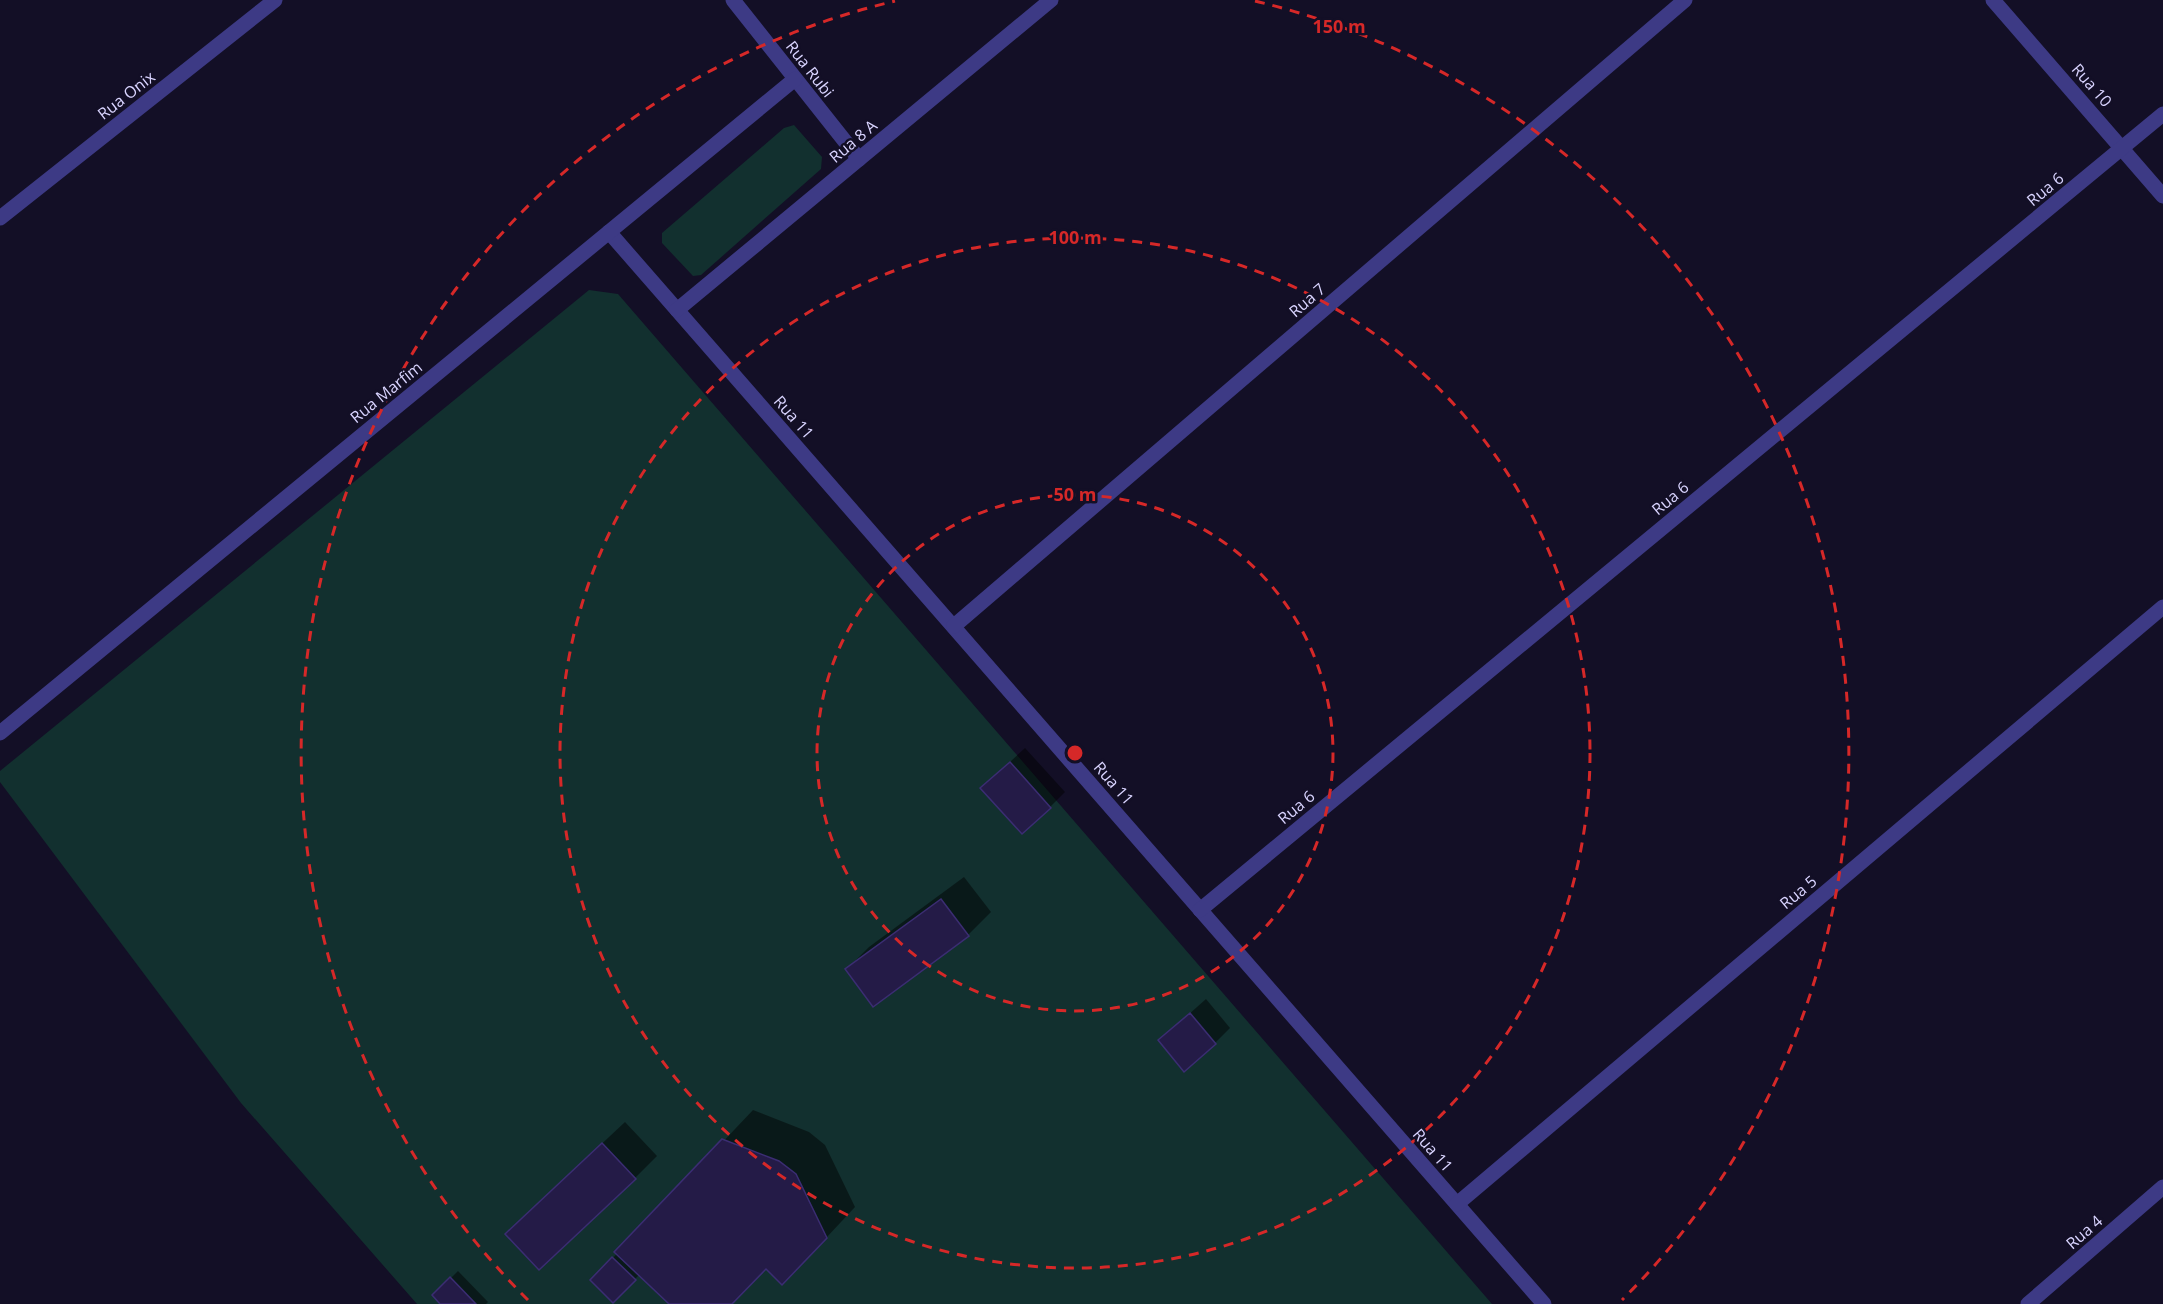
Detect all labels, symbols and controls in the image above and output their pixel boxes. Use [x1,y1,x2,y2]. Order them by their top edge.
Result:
text: 150 m [1312,14,1366,38]
street label: Rua Rubi [781,36,839,102]
street label: Rua 10 [2067,59,2117,111]
street label: Rua Onix [93,65,160,124]
street label: Rua 8 A [824,114,882,167]
street label: Rua 6 [2022,167,2068,211]
text: 100 m [1048,225,1102,249]
street label: Rua 7 [1284,278,1330,322]
street label: Rua Marfim [345,356,427,428]
street label: Rua 11 [769,391,819,443]
street label: Rua 6 [1647,476,1693,520]
text: 50 m [1054,482,1096,506]
centre of rings [1065,743,1085,763]
street label: Rua 11 [1089,757,1139,809]
street label: Rua 6 [1273,785,1319,829]
street label: Rua 5 [1775,870,1821,914]
street label: Rua 11 [1408,1124,1458,1176]
street label: Rua 4 [2061,1210,2107,1254]

